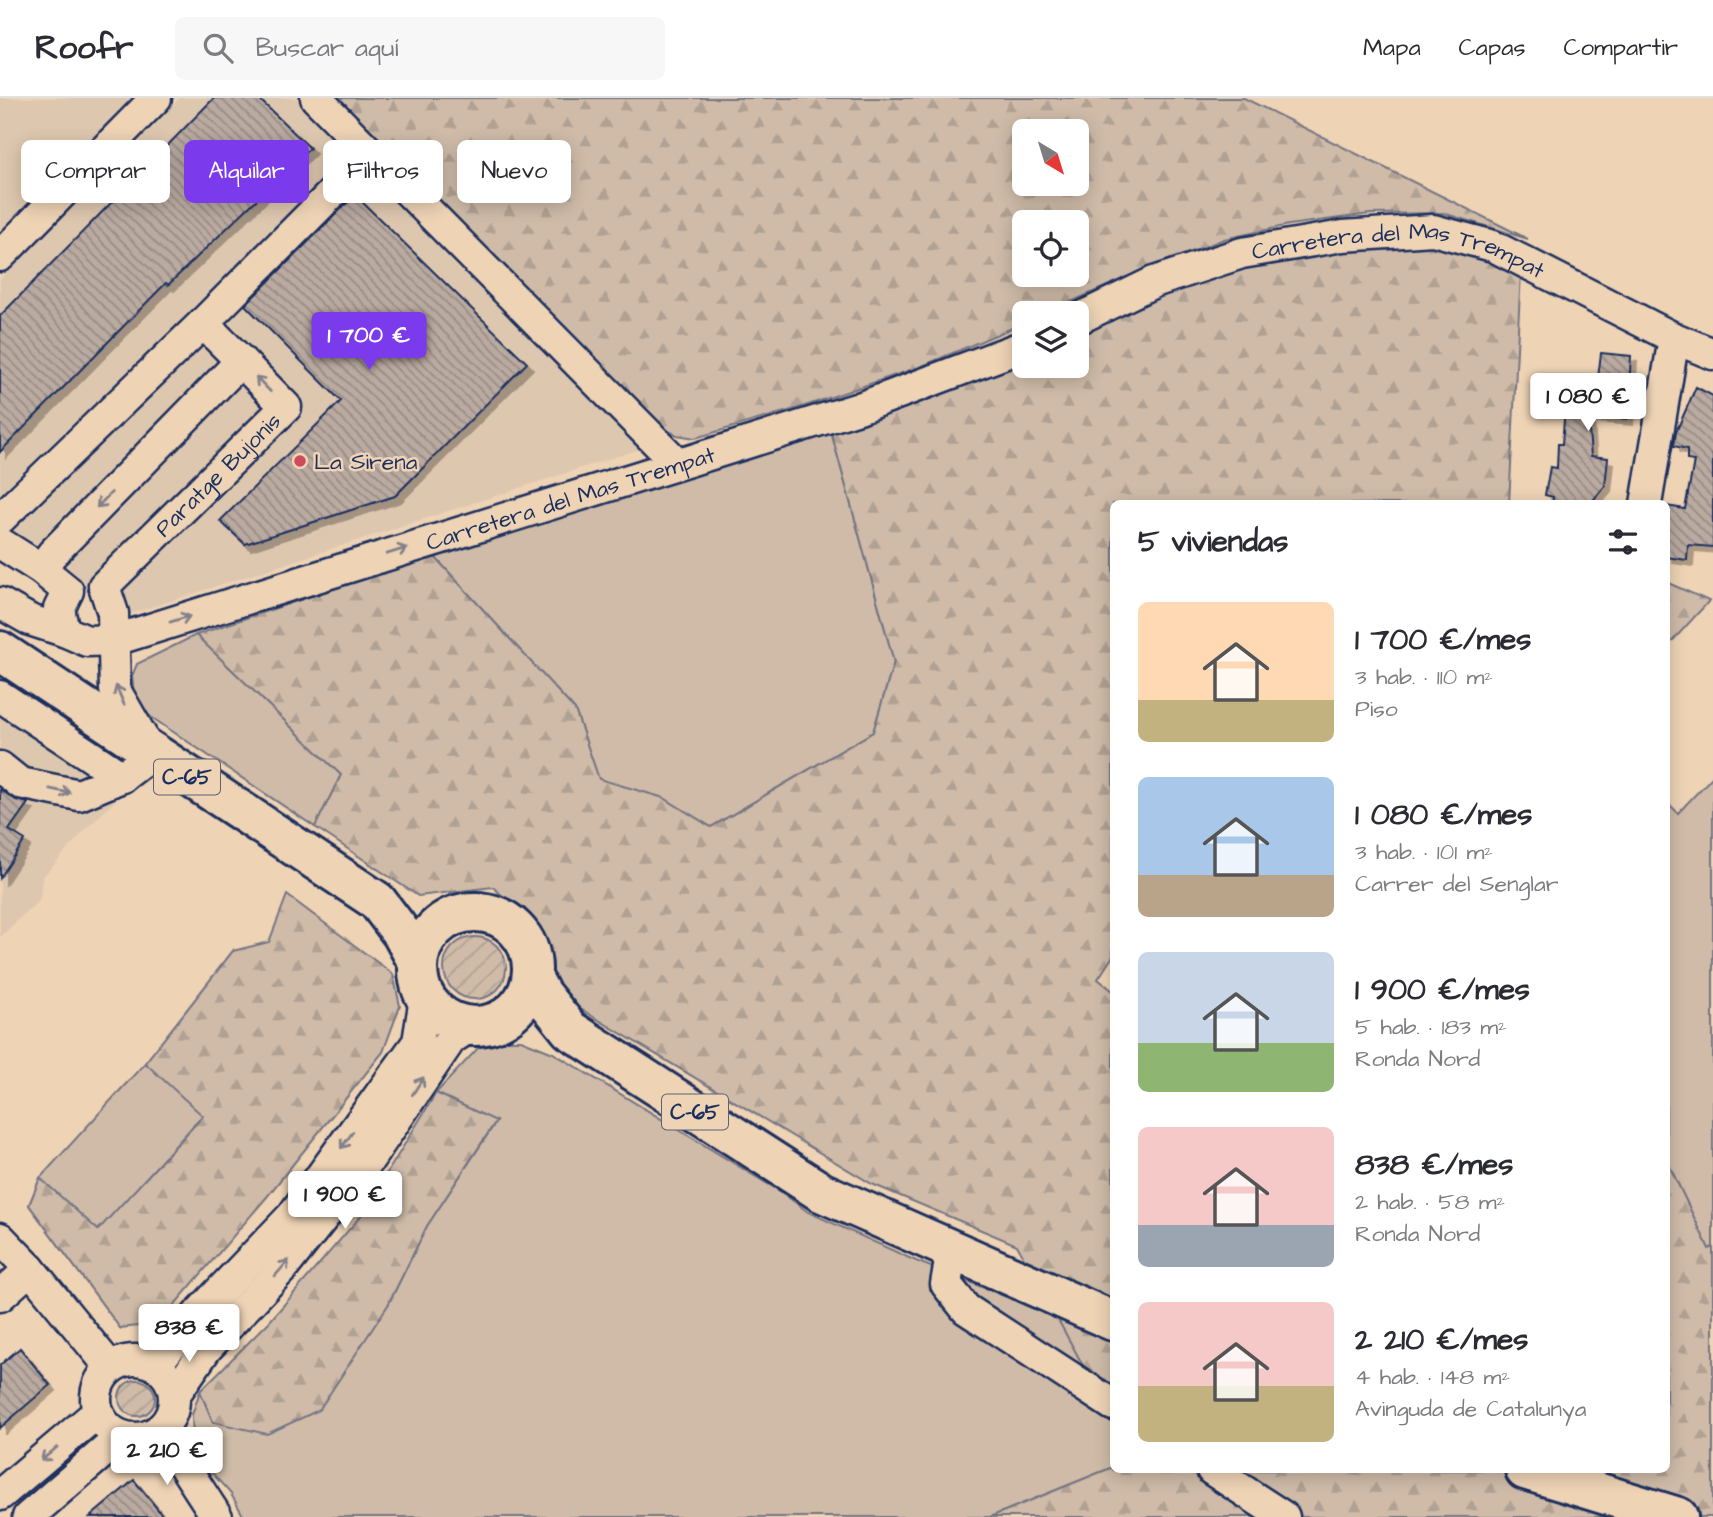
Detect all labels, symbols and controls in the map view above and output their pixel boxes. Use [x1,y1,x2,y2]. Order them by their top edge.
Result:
search box [175,17,665,80]
text: Roofr [35,25,133,71]
icon: search [199,29,237,67]
text: Buscar aquí [255,30,398,66]
text: Mapa [1363,31,1421,65]
text: Capas [1459,31,1525,65]
text: Compartir [1563,31,1678,65]
north arrow [1012,119,1088,196]
map controls [1012,119,1089,378]
chip: Comprar [21,140,170,203]
chip: Alquilar [184,140,309,203]
chip: Filtros [323,140,443,203]
chip: Nuevo [457,140,571,203]
button: locate [1012,210,1089,287]
street label: Carretera del Mas Trempat [1249,214,1551,287]
button: layers [1012,301,1089,378]
pin: 1 700 € [304,313,434,372]
text: 1 700 € [328,319,410,351]
pin: 1 080 € [1523,374,1653,433]
one-way arrow [255,376,272,393]
text: 1 080 € [1546,380,1630,412]
street label: Paratge Bujonis [148,406,288,544]
street label: Carretera del Mas Trempat [422,439,720,559]
place label: La Sirena [314,446,418,478]
marker: La Sirena [292,453,308,469]
one-way arrow [96,491,113,508]
text: 5 viviendas [1138,521,1288,563]
icon: filters [1604,523,1642,561]
one-way arrow [385,544,407,557]
one-way arrow [168,612,190,624]
text: 1 700 €/mes [1355,619,1531,661]
icon: home [1194,630,1278,714]
text: 3 hab. · 110 m² [1355,661,1493,693]
one-way arrow [112,685,125,706]
text: Piso [1355,693,1398,725]
road number: C-65 [154,760,220,794]
one-way arrow [48,785,71,799]
text: 1 080 €/mes [1355,794,1532,836]
icon: home [1194,805,1278,889]
text: 3 hab. · 101 m² [1355,836,1493,868]
text: Carrer del Senglar [1355,868,1558,900]
text: 1 900 €/mes [1355,969,1530,1011]
icon: home [1194,980,1278,1064]
text: 5 hab. · 183 m² [1355,1011,1507,1043]
text: Ronda Nord [1355,1043,1480,1075]
one-way arrow [411,1076,425,1096]
road number: C-65 [662,1094,728,1130]
one-way arrow [339,1130,354,1149]
text: 838 €/mes [1355,1144,1513,1186]
icon: home [1194,1155,1278,1239]
pin: 1 900 € [280,1172,410,1231]
text: 1 900 € [304,1178,386,1210]
text: 2 hab. · 58 m² [1355,1186,1505,1218]
text: Ronda Nord [1355,1218,1480,1250]
one-way arrow [274,1259,290,1277]
pin: 838 € [140,1304,238,1364]
text: 838 € [154,1311,224,1343]
text: 2 210 €/mes [1355,1319,1528,1361]
icon: home [1194,1330,1278,1414]
text: 4 hab. · 148 m² [1355,1361,1510,1393]
text: Avinguda de Catalunya [1355,1393,1586,1425]
pin: 2 210 € [102,1428,232,1487]
text: 2 210 € [127,1434,207,1466]
one-way arrow [41,1446,59,1461]

